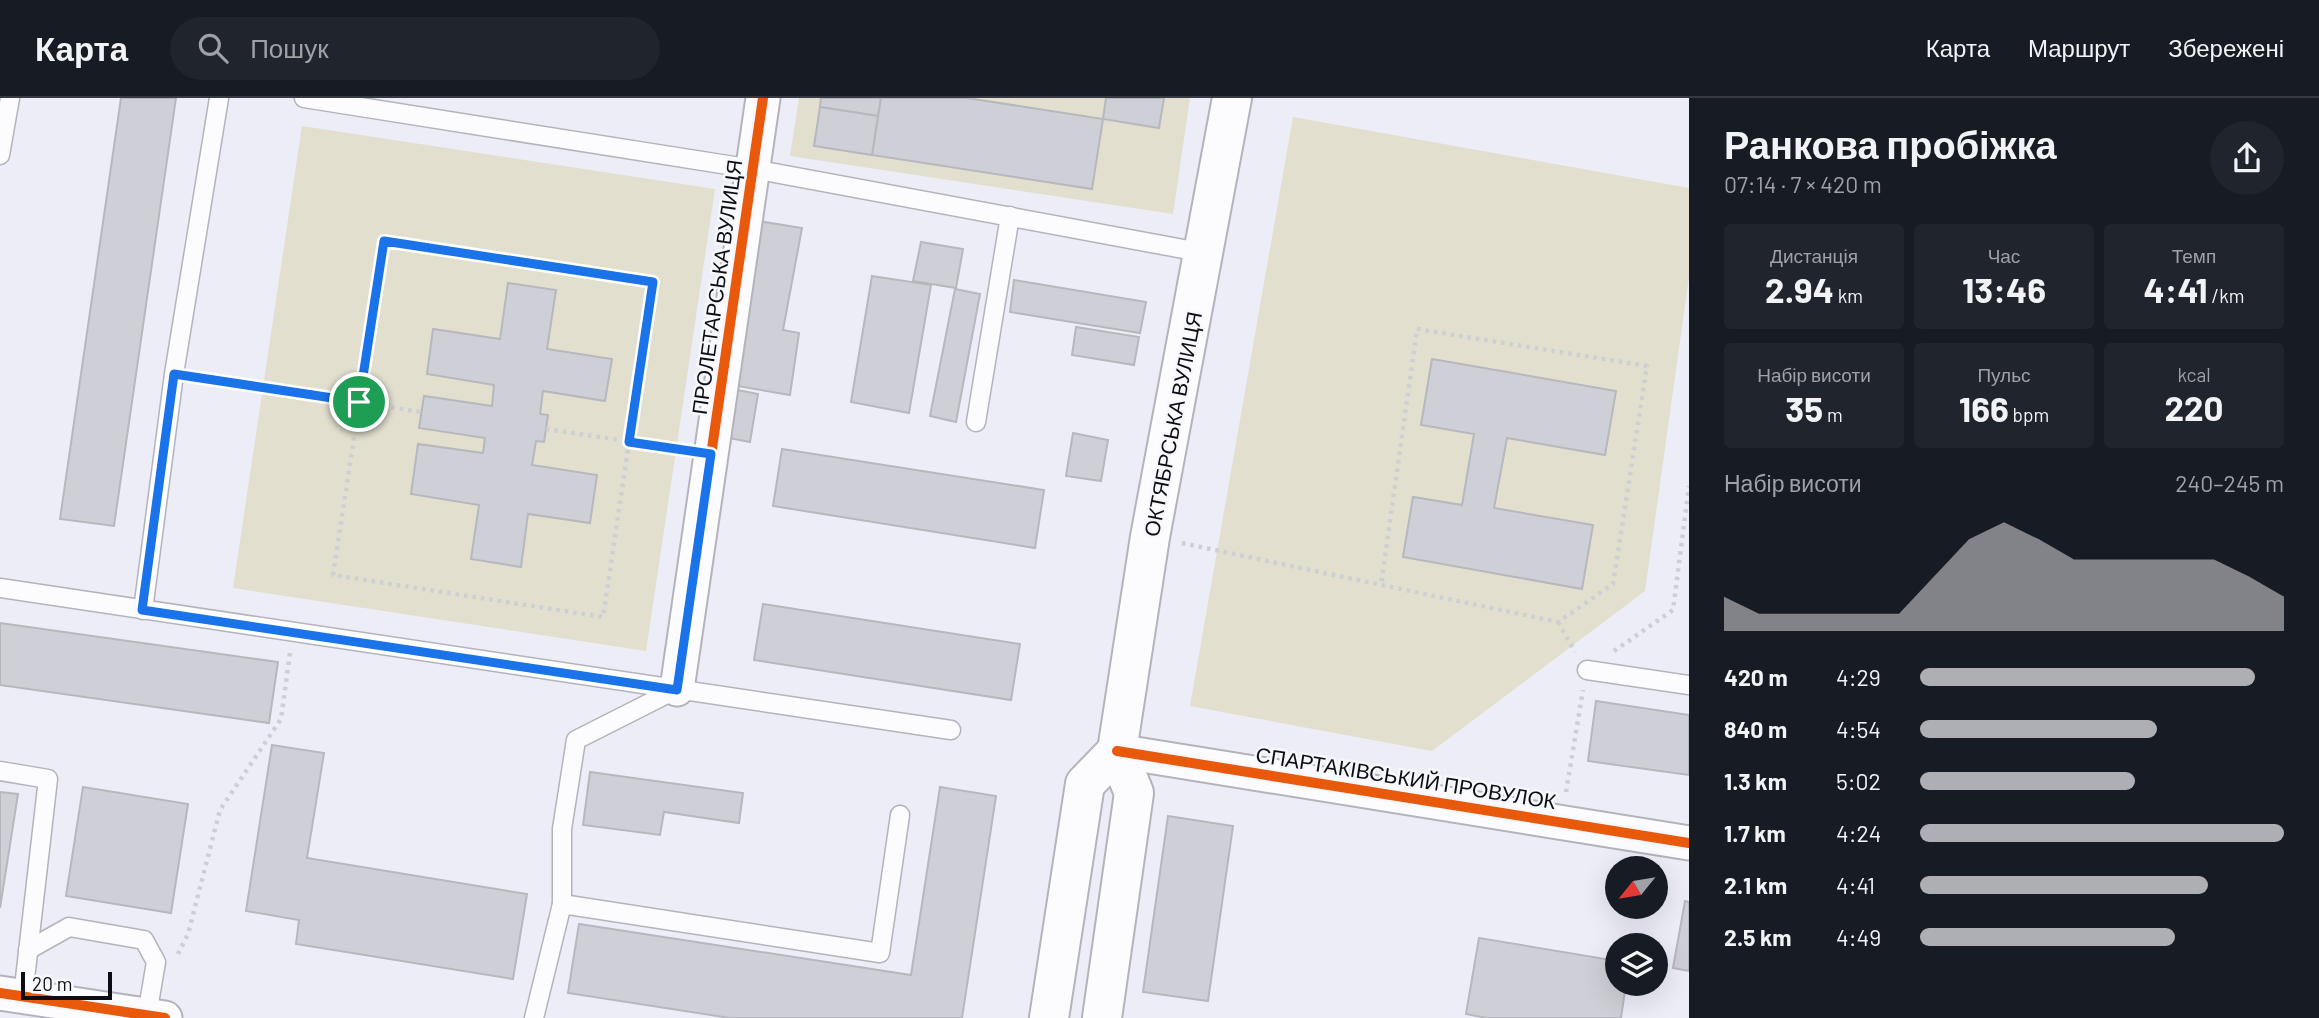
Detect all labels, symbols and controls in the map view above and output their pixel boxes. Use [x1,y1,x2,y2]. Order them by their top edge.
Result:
search box [170,17,660,80]
text: Карта [35,28,128,68]
icon: search [194,29,232,67]
text: Пошук [250,32,329,63]
text: Карта [1926,33,1990,62]
text: Маршрут [2028,33,2130,62]
text: Збережені [2168,33,2284,62]
text: Ранкова пробіжка [1724,121,2057,167]
button: share [2210,121,2284,195]
street label: ПРОЛЕТАРСЬКА ВУЛИЦЯ [686,158,746,416]
text: 07:14 · 7 × 420 m [1724,170,1882,198]
text: Дистанція [1770,244,1858,267]
text: Час [1988,244,2020,267]
text: Темп [2172,244,2216,267]
text: 2.94 [1765,268,1834,310]
text: 13:46 [1962,268,2046,310]
text: 4:41 [2144,268,2208,310]
text: km [1834,284,1863,307]
text: /km [2208,284,2244,307]
street label: ОКТЯБРСЬКА ВУЛИЦЯ [1138,309,1206,539]
text: Набір висоти [1757,363,1871,386]
text: Пульс [1977,363,2031,386]
text: kcal [2177,363,2211,386]
pin [329,372,389,432]
icon: arrive [340,383,378,421]
text: 220 [2164,386,2224,428]
text: 35 [1785,387,1823,429]
text: 166 [1959,387,2009,429]
text: m [1823,403,1843,426]
text: bpm [2009,403,2049,426]
text: Набір висоти [1724,469,1862,497]
text: 240–245 m [2175,469,2284,497]
text: 420 m [1724,663,1788,691]
text: 4:29 [1836,663,1881,691]
text: 840 m [1724,715,1787,743]
text: 4:54 [1836,715,1881,743]
street label: СПАРТАКІВСЬКИЙ ПРОВУЛОК [1254,741,1559,813]
text: 1.3 km [1724,767,1787,795]
text: 5:02 [1836,767,1881,795]
text: 1.7 km [1724,819,1786,847]
text: 4:24 [1836,819,1881,847]
north arrow [1605,856,1668,919]
map controls [1605,856,1668,996]
text: 2.1 km [1724,871,1787,899]
text: 4:41 [1836,871,1875,899]
text: 2.5 km [1724,923,1792,951]
text: 4:49 [1836,923,1881,951]
button: layers [1605,933,1668,996]
scale bar [21,969,112,1001]
text: 20 m [32,972,72,995]

